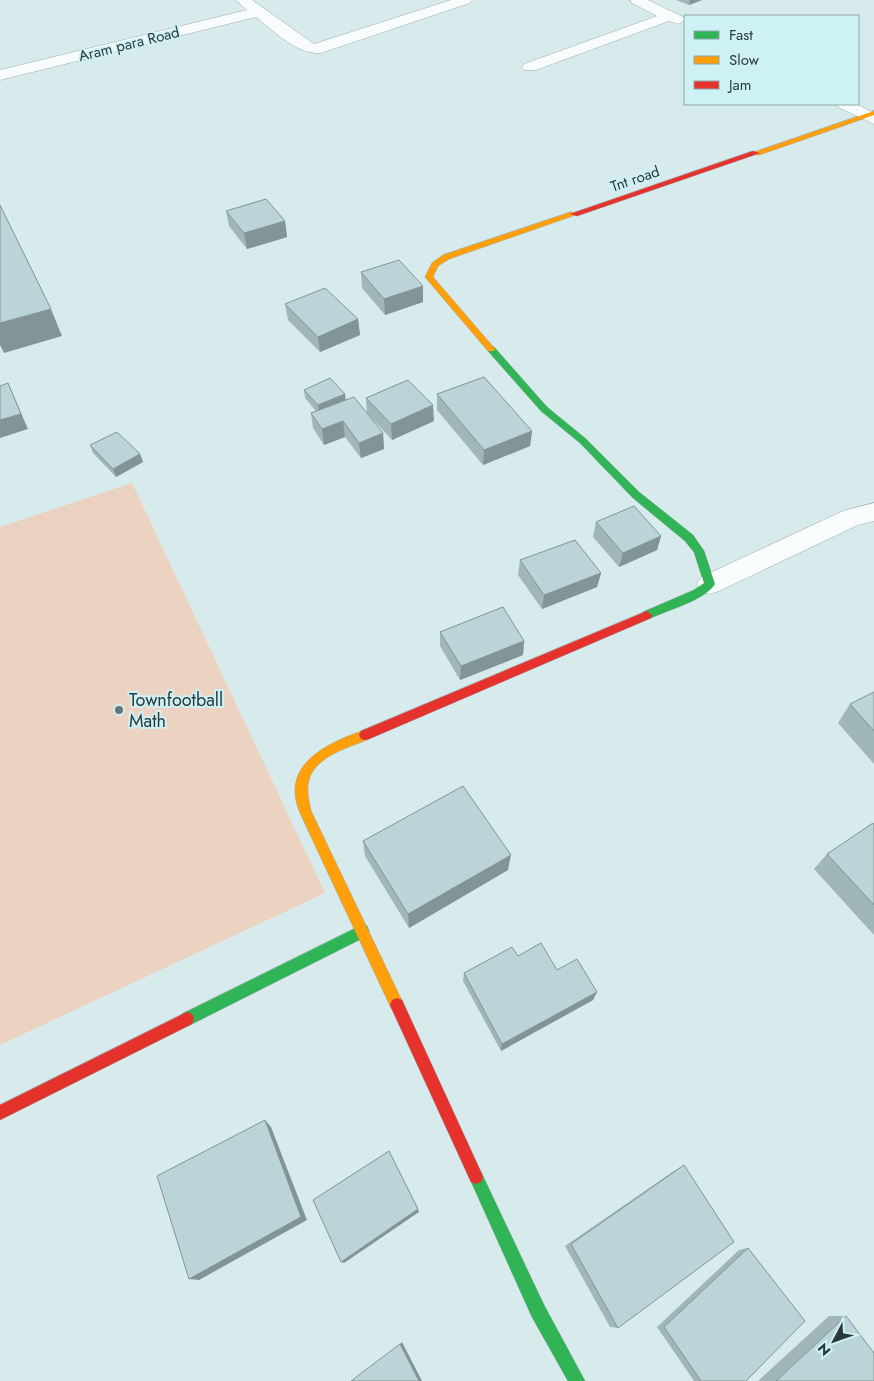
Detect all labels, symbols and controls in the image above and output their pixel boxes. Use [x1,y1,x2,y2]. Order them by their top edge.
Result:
legend [684,15,859,105]
street label: Aram para Road [76,21,182,67]
text: Fast [729,24,753,46]
text: Slow [729,49,760,71]
text: Jam [727,74,752,96]
street label: Tnt road [607,160,663,198]
place label: Townfootball Math [129,687,223,734]
marker: Townfootball Math [113,704,125,716]
north arrow [809,1316,859,1366]
text: N [813,1339,835,1360]

